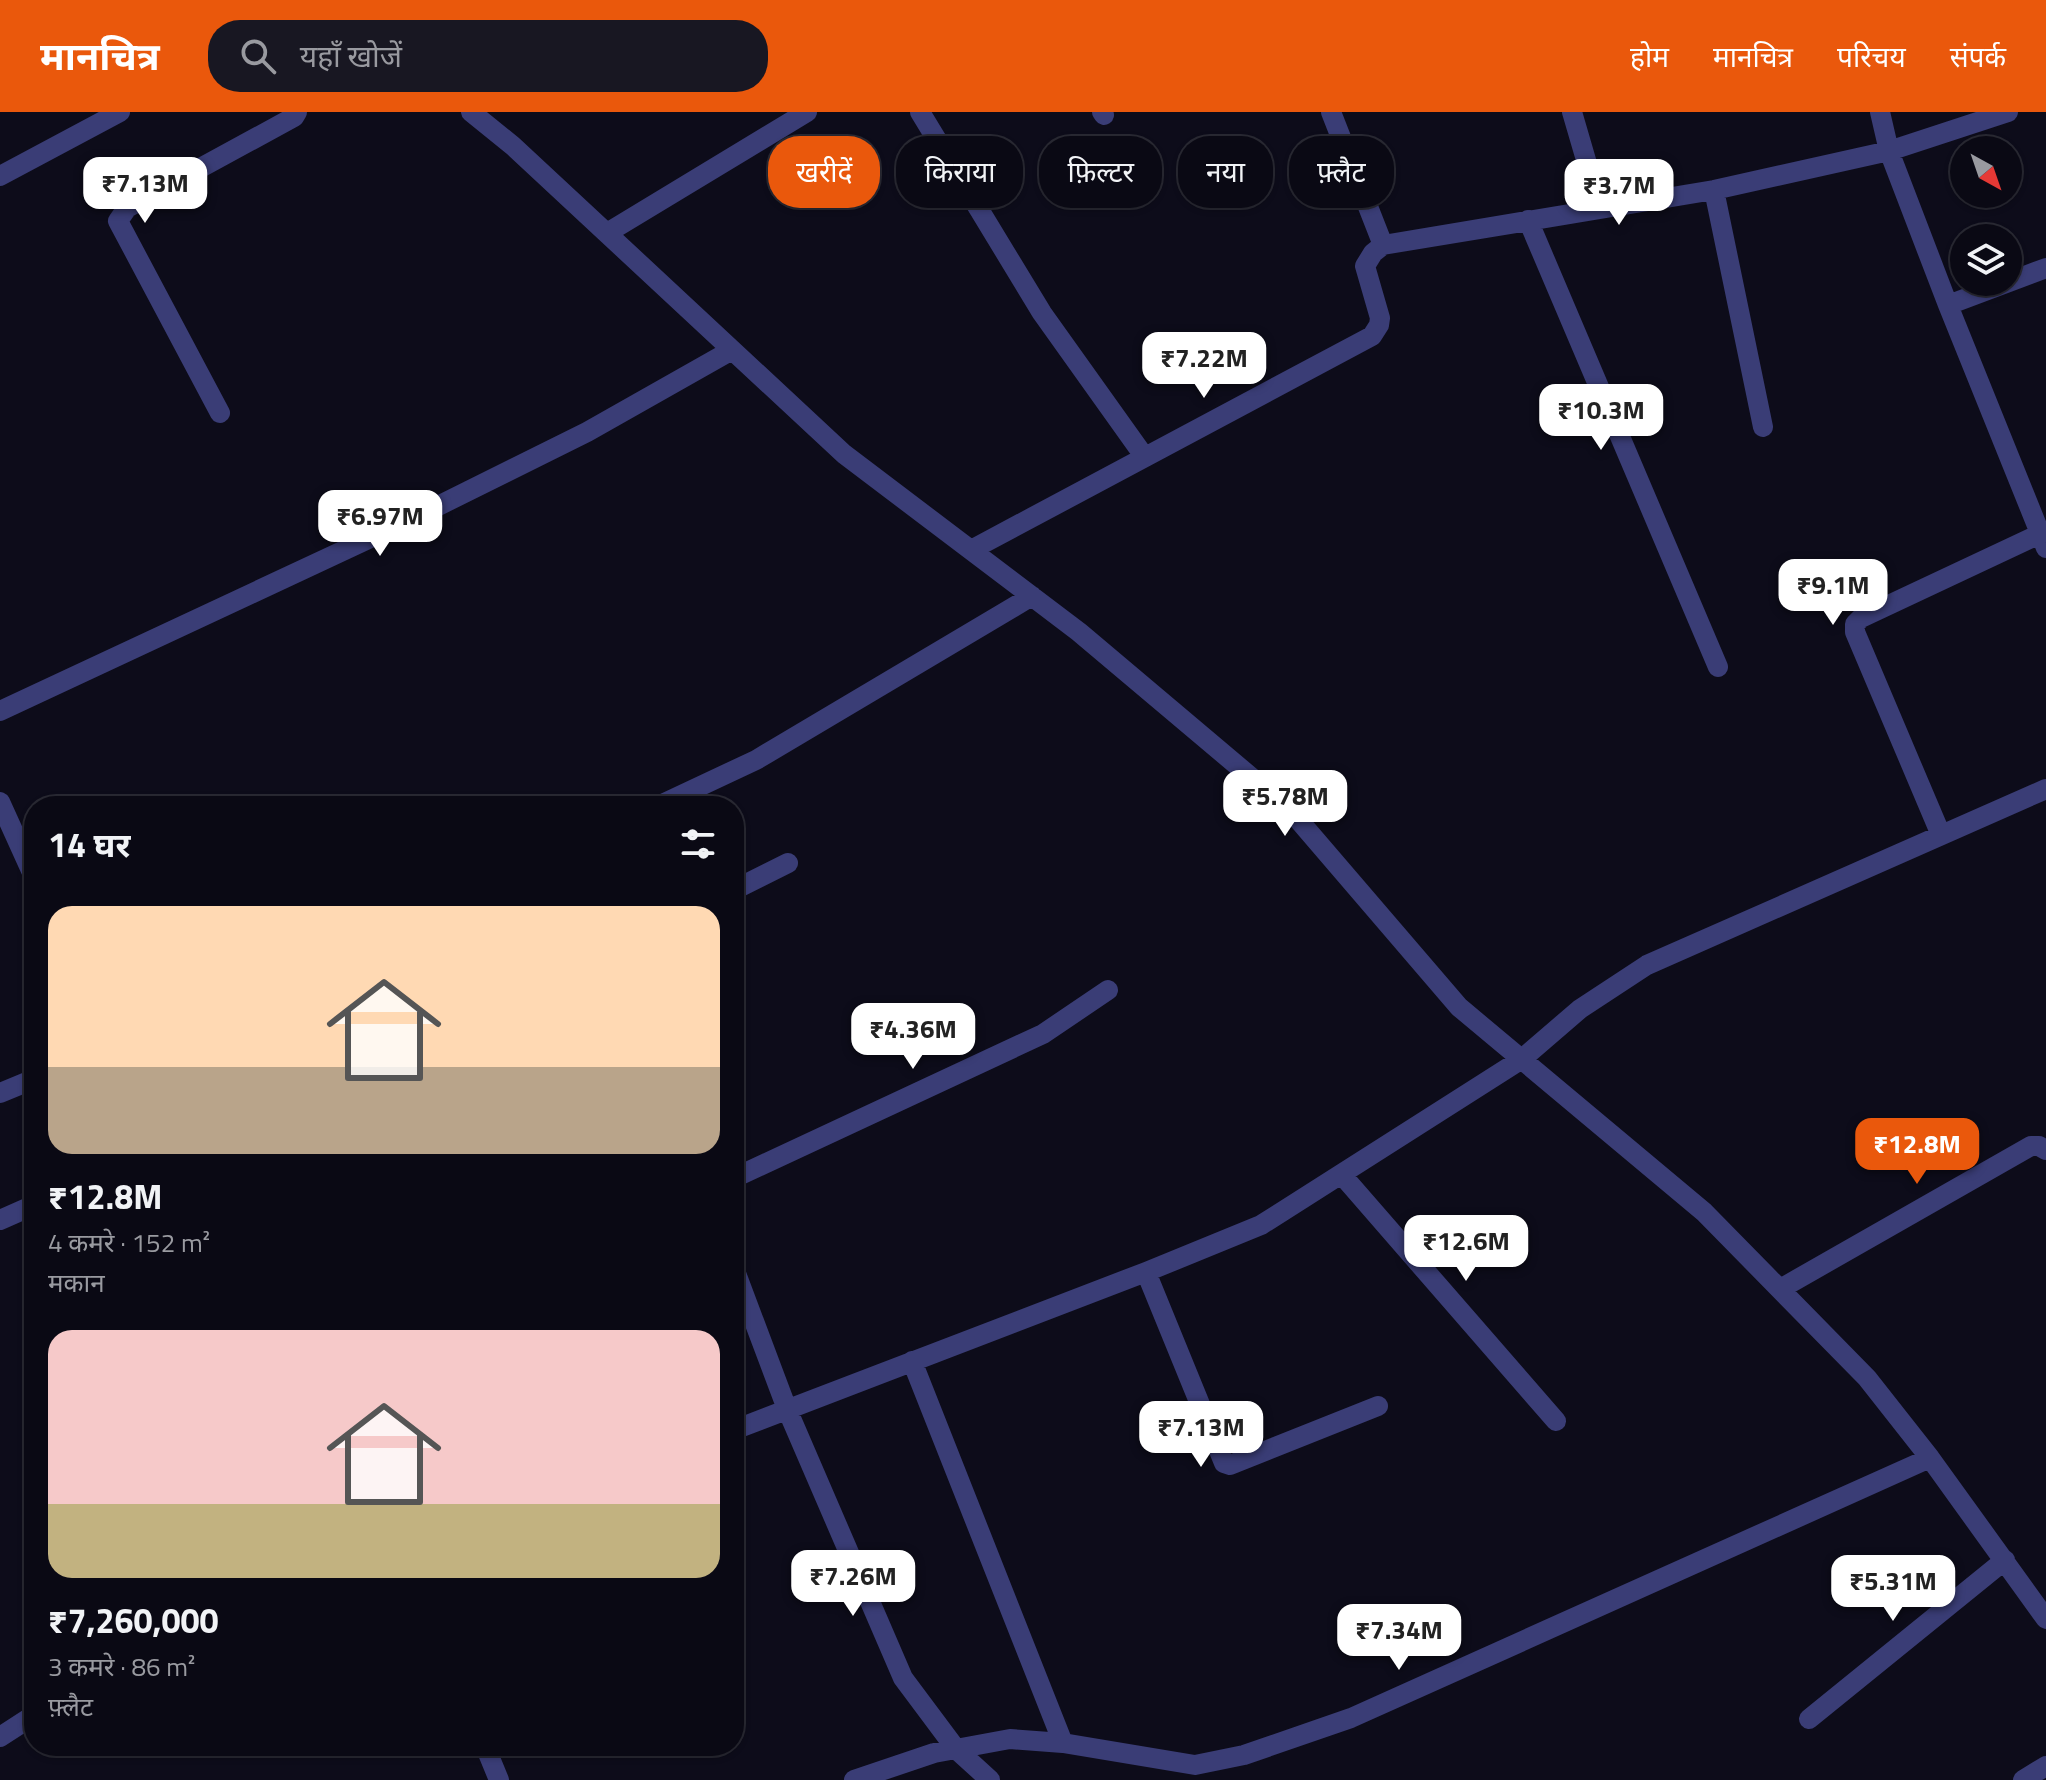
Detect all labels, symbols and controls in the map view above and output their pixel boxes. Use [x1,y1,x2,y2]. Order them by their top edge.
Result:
search box [208,20,768,92]
text: मानचित्र [40,27,160,85]
text: यहाँ खोजें [300,33,402,79]
icon: search [236,34,280,78]
text: होम [1630,35,1669,78]
text: मानचित्र [1713,35,1793,78]
text: परिचय [1837,35,1906,78]
text: संपर्क [1950,35,2006,78]
chip: खरीदें [768,136,880,208]
chip: किराया [896,136,1023,208]
chip: फ़िल्टर [1039,136,1162,208]
chip: नया [1178,136,1273,208]
chip: फ़्लैट [1289,136,1394,208]
north arrow [1950,136,2022,208]
map controls [1950,136,2022,296]
pin: ₹7.13M [80,157,210,225]
pin: ₹3.7M [1563,159,1675,227]
text: ₹7.13M [101,163,189,202]
text: ₹3.7M [1583,165,1655,204]
button: layers [1950,224,2022,296]
pin: ₹7.22M [1139,332,1269,400]
text: ₹7.22M [1160,338,1248,377]
pin: ₹10.3M [1536,384,1666,452]
text: ₹10.3M [1557,390,1645,429]
pin: ₹6.97M [315,490,445,558]
text: ₹6.97M [336,496,424,535]
pin: ₹9.1M [1777,559,1889,627]
text: ₹9.1M [1797,565,1869,604]
pin: ₹5.78M [1220,770,1350,838]
text: ₹5.78M [1241,776,1329,815]
text: 14 घर [48,818,131,870]
icon: filters [676,822,720,866]
icon: home [312,958,456,1102]
pin: ₹4.36M [848,1003,978,1071]
text: ₹4.36M [869,1009,957,1048]
pin: ₹12.8M [1852,1118,1982,1186]
text: ₹12.8M [1873,1124,1961,1163]
text: ₹12.8M [48,1170,162,1222]
pin: ₹12.6M [1401,1215,1531,1283]
text: ₹12.6M [1422,1221,1510,1260]
text: 4 कमरे · 152 m² [48,1223,210,1262]
text: मकान [48,1263,105,1302]
icon: home [312,1382,456,1526]
pin: ₹7.13M [1136,1401,1266,1469]
text: ₹7.13M [1157,1407,1245,1446]
pin: ₹7.26M [788,1550,918,1618]
pin: ₹5.31M [1828,1555,1958,1623]
text: ₹7.26M [809,1556,897,1595]
text: ₹5.31M [1849,1561,1937,1600]
text: ₹7,260,000 [48,1594,219,1646]
pin: ₹7.34M [1334,1604,1464,1672]
text: ₹7.34M [1355,1610,1443,1649]
text: 3 कमरे · 86 m² [48,1647,195,1686]
text: फ़्लैट [48,1687,93,1726]

